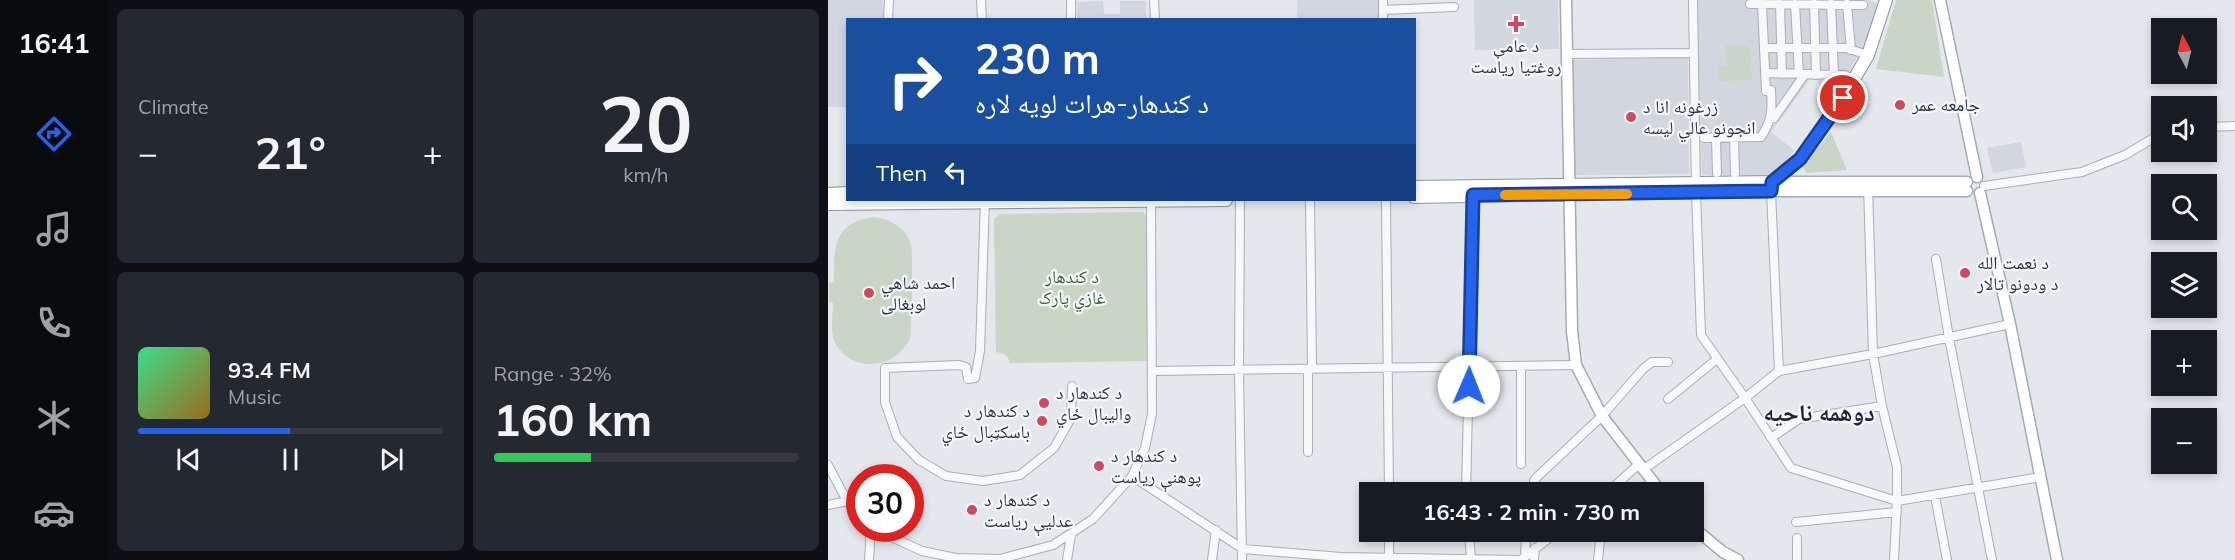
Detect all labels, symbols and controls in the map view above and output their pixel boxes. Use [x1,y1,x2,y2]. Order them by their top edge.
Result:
marker: د عامې روغتیا ریاست [1507,15,1525,33]
north arrow [2151,18,2217,84]
map controls [2151,18,2217,474]
text: 16:41 [18,26,90,60]
text: 230 m [975,32,1100,85]
place label: د عامې روغتیا ریاست [1471,34,1561,78]
icon: right [876,42,954,120]
pin [1817,72,1868,123]
text: 20 [599,74,693,172]
icon: arrive [1826,81,1859,114]
text: د کندهار-هرات لويه لاره [975,86,1209,120]
place label: جامعه عمر [1911,93,1980,116]
text: Climate [138,94,209,119]
place label: زرغونه انا د انجونو عالي لیسه [1643,95,1756,143]
button: sound [2151,96,2217,162]
marker: جامعه عمر [1893,98,1907,112]
marker: زرغونه انا د انجونو عالي لیسه [1624,110,1638,124]
icon: directions [33,113,75,155]
text: 21° [255,124,326,180]
text: − [138,132,158,173]
text: + [423,132,443,173]
icon: left [939,156,972,189]
text: Then [876,159,927,187]
text: km/h [623,162,668,187]
button: search [2151,174,2217,240]
icon: music [33,208,75,250]
place label: د نعمت الله د ودونو تالار [1976,251,2059,295]
button: layers [2151,252,2217,318]
park label: د کندهار غازي پارک [1038,265,1106,313]
marker: د نعمت الله د ودونو تالار [1958,266,1972,280]
place label: احمد شاهي لوبغالی [881,271,955,315]
marker: احمد شاهي لوبغالی [862,286,876,300]
icon: phone [33,302,75,344]
button: + [2151,330,2217,396]
position arrow [1437,354,1501,418]
text: 93.4 FM [228,356,311,384]
text: Range · 32% [494,361,612,386]
place label: د کندهار د واليبال ځاي [1056,381,1131,429]
text: Music [228,384,281,409]
text: 160 km [494,391,652,447]
marker: د کندهار د واليبال ځاي [1037,396,1051,410]
icon: climate [33,397,75,439]
district label: دوهمه ناحیه [1763,397,1875,427]
place label: د کندهار د باسکټبال ځاي [942,399,1030,447]
button: − [2151,408,2217,474]
marker: د کندهار د باسکټبال ځاي [1035,414,1049,428]
icon: previous [172,443,205,476]
icon: pause [274,443,307,476]
icon: next [375,443,408,476]
place label: د کندهار د پوهنې رياست [1111,444,1201,492]
marker: د کندهار د پوهنې رياست [1092,459,1106,473]
speed limit sign: 30 [846,464,924,542]
place label: د کندهار د عدلیې رياست [984,488,1073,536]
icon: car [33,492,75,534]
text: 16:43 · 2 min · 730 m [1423,498,1640,526]
marker: د کندهار د عدلیې رياست [965,503,979,517]

